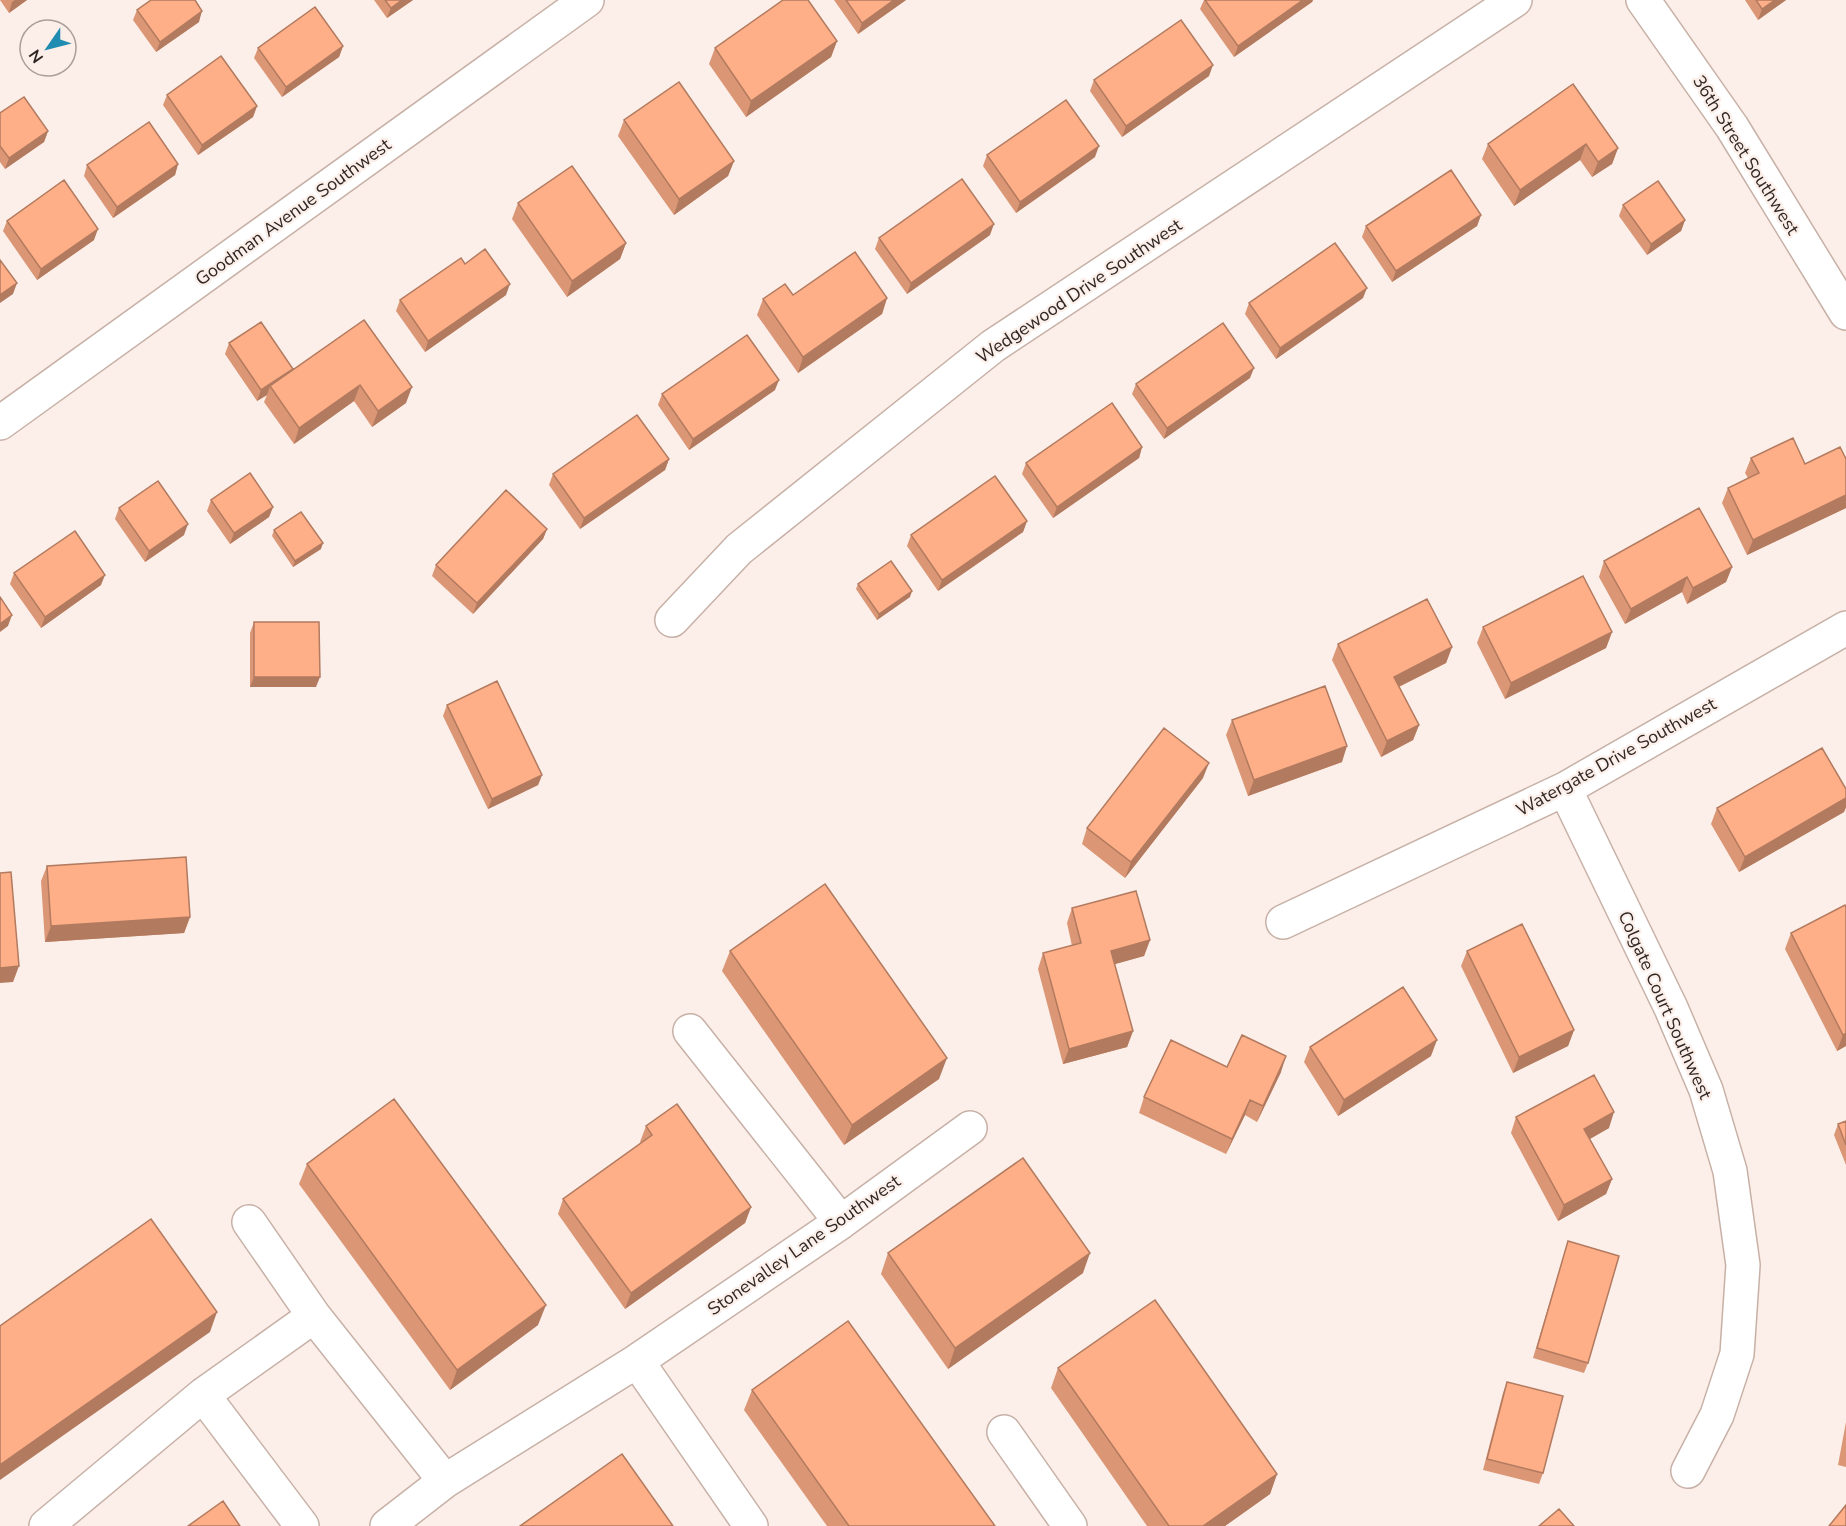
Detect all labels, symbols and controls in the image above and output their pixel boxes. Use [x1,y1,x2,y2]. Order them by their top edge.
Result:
north arrow [18,18,78,78]
text: N [24,45,49,67]
street label: 36th Street Southwest [1687,71,1805,240]
street label: Goodman Avenue Southwest [190,132,396,291]
street label: Wedgewood Drive Southwest [971,213,1187,369]
street label: Watergate Drive Southwest [1512,692,1721,822]
street label: Colgate Court Southwest [1613,907,1718,1104]
street label: Stonevalley Lane Southwest [703,1169,906,1321]

